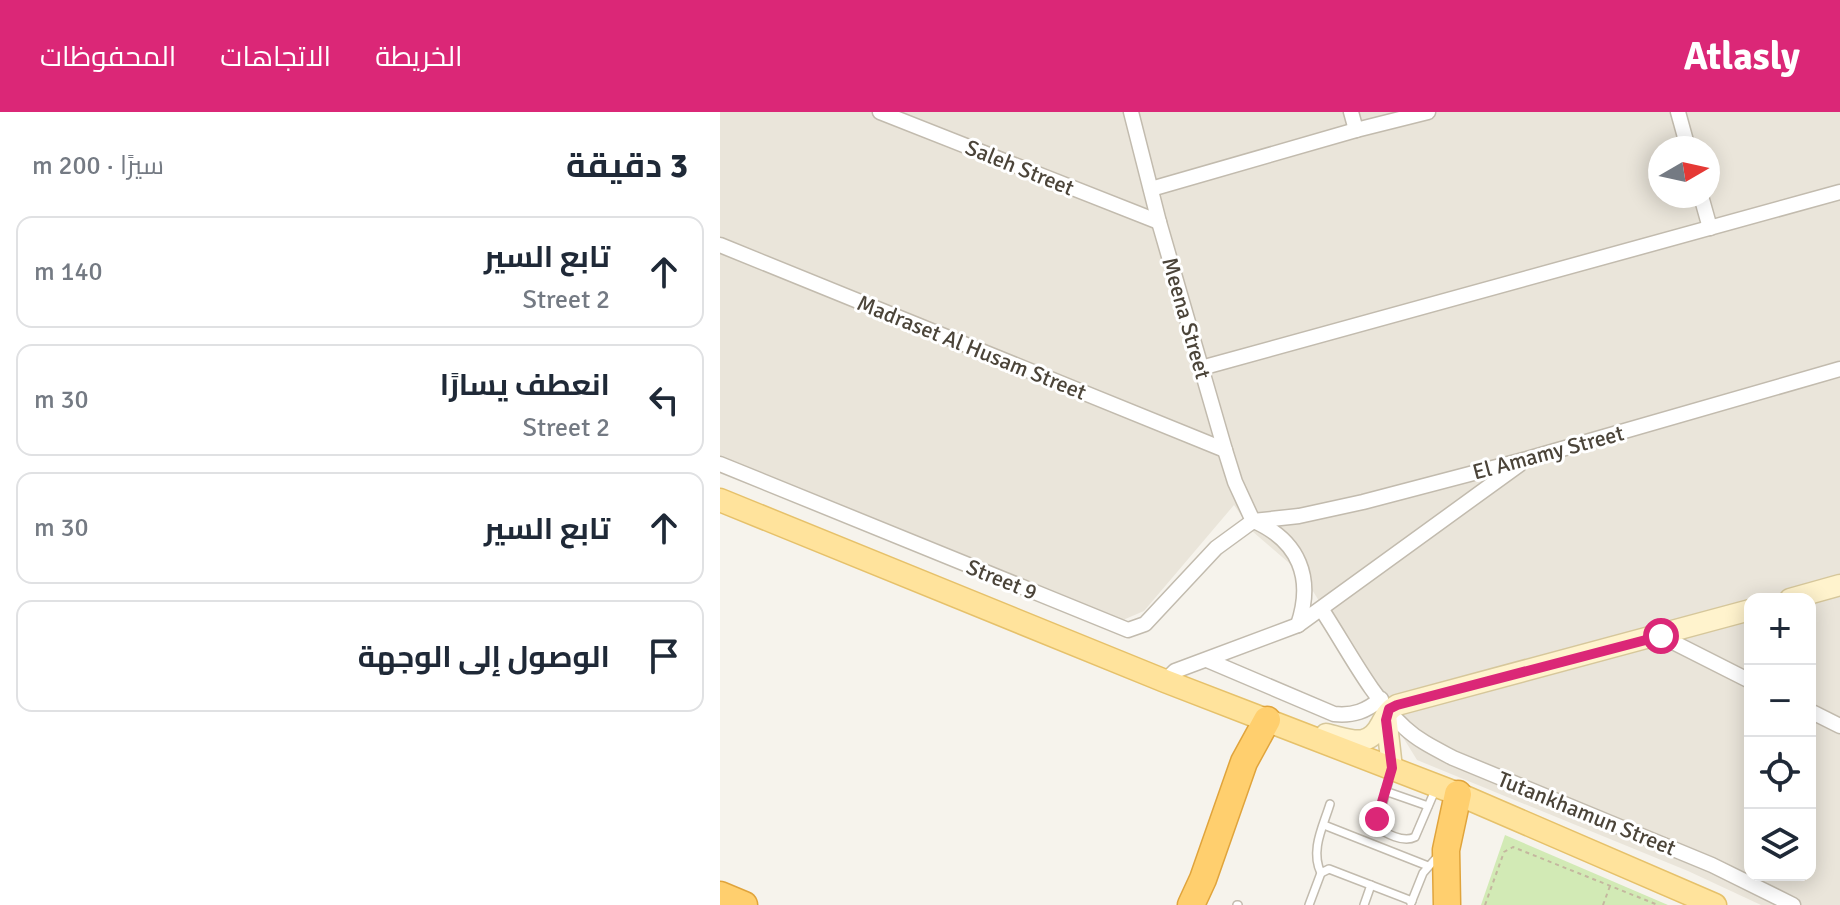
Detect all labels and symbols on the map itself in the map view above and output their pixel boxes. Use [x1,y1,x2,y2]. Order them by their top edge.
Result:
street label: Saleh Street [962,133,1078,202]
north arrow [1648,136,1720,208]
street label: Meena Street [1156,254,1217,382]
street label: Madraset Al Husam Street [853,289,1091,406]
street label: El Amamy Street [1470,419,1627,486]
street label: Street 9 [962,553,1041,606]
route start [1643,618,1679,654]
street label: Tutankhamun Street [1494,765,1680,862]
route end [1359,801,1395,837]

